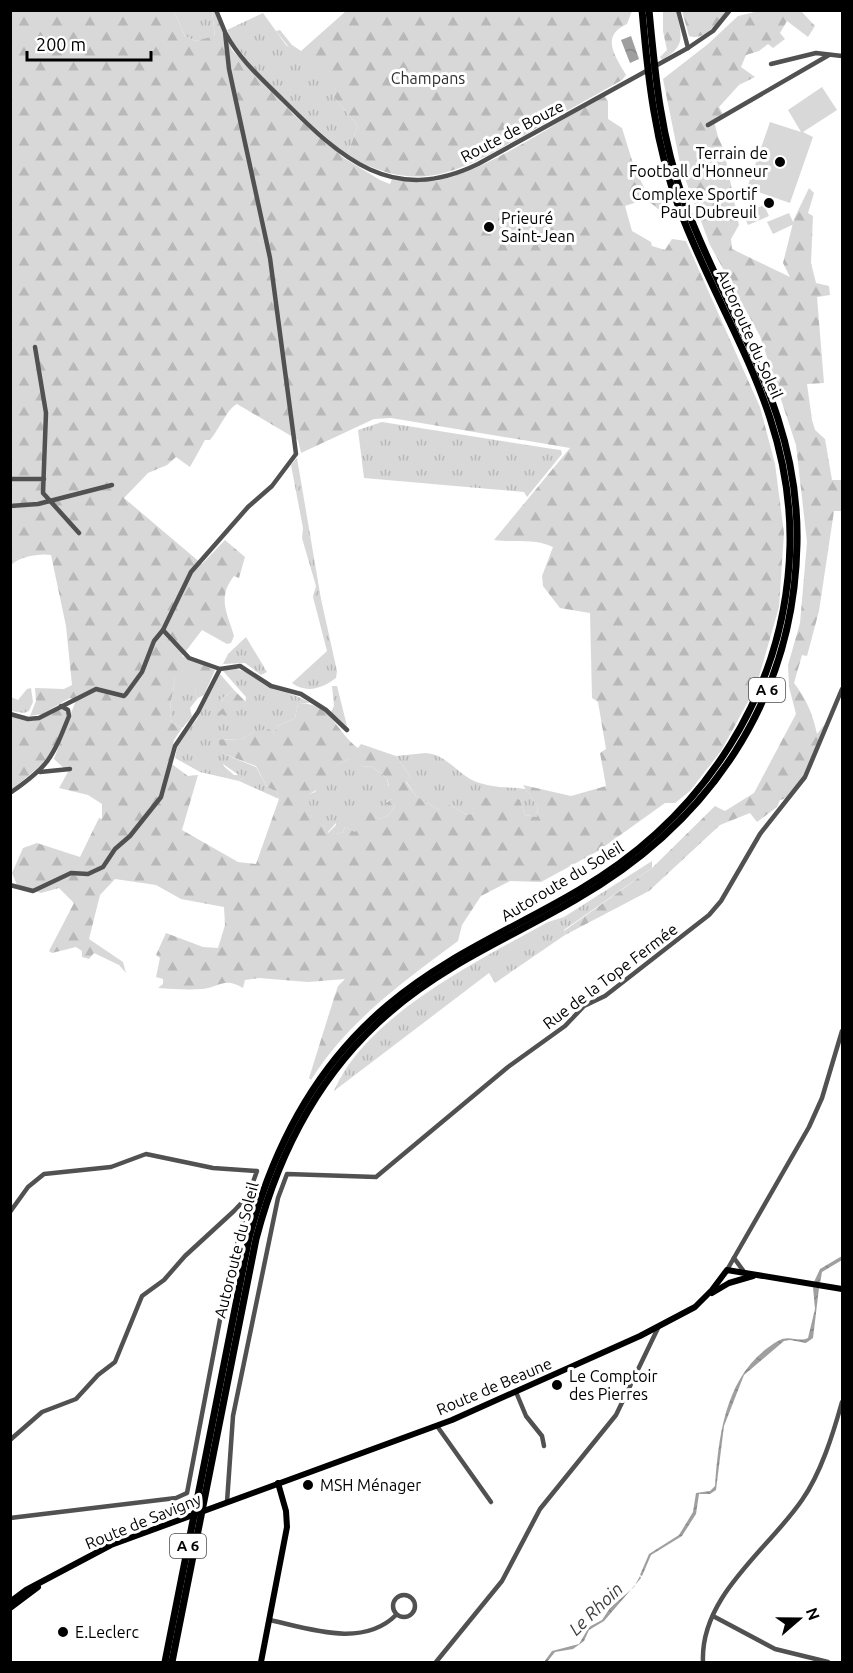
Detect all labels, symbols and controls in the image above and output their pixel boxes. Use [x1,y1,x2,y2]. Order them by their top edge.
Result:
scale bar [27,24,152,62]
text: 200 m [36,34,86,54]
park label: Champans [391,69,465,87]
street label: Route de Bouze [458,96,566,166]
place label: Terrain de Football d'Honneur [629,144,768,180]
marker: Terrain de Football d'Honneur [773,155,787,169]
place label: Complexe Sportif Paul Dubreuil [632,185,758,221]
marker: Complexe Sportif Paul Dubreuil [762,196,776,210]
place label: Prieuré Saint-Jean [501,209,575,245]
marker: Prieuré Saint-Jean [482,220,496,234]
street label: Autoroute du Soleil [713,267,787,401]
road number: A 6 [749,678,785,702]
street label: Autoroute du Soleil [498,837,626,925]
street label: Rue de la Tope Fermée [539,920,681,1032]
street label: Autoroute du Soleil [210,1180,262,1320]
street label: Route de Beaune [434,1354,554,1418]
place label: Le Comptoir des Pierres [569,1367,658,1403]
marker: Le Comptoir des Pierres [550,1378,564,1392]
place label: MSH Ménager [320,1476,421,1494]
marker: MSH Ménager [301,1478,315,1492]
street label: Route de Savigny [82,1489,204,1552]
road number: A 6 [170,1534,206,1558]
water label: Le Rhoin [564,1578,626,1639]
north arrow [769,1589,829,1649]
text: N [803,1605,824,1623]
place label: E.Leclerc [75,1623,140,1641]
marker: E.Leclerc [56,1625,70,1639]

